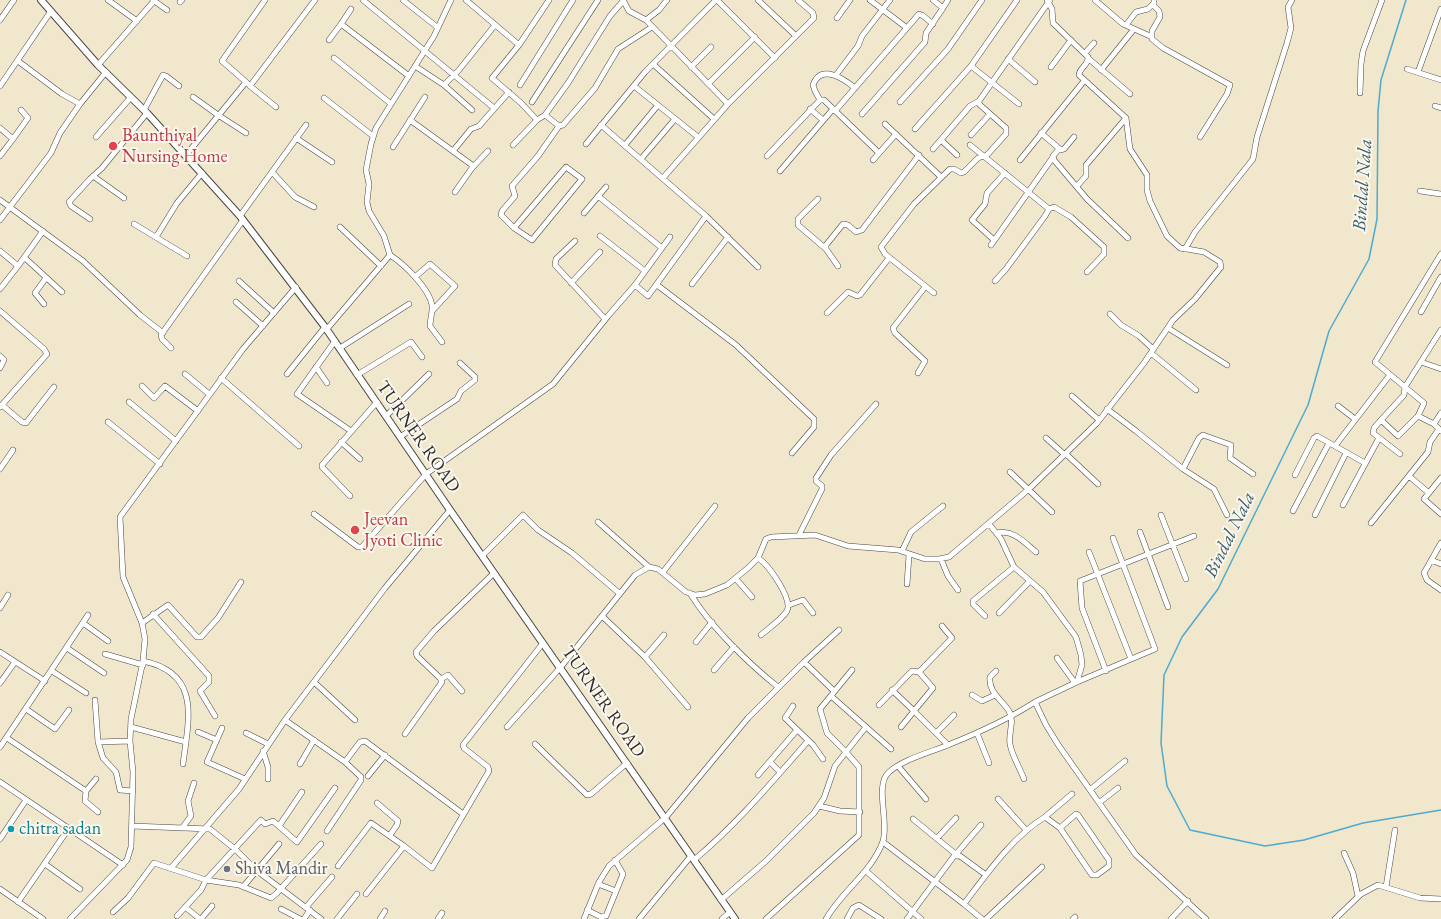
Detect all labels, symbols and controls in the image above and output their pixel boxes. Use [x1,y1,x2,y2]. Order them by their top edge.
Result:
place label: Baunthiyal Nursing Home [122,125,227,168]
water label: Bindal Nala [1348,138,1378,232]
marker: Baunthiyal Nursing Home [107,140,119,152]
street label: TURNER ROAD [372,377,464,497]
water label: Bindal Nala [1199,488,1261,582]
place label: Jeevan Jyoti Clinic [364,509,443,552]
marker: Jeevan Jyoti Clinic [349,524,361,536]
street label: TURNER ROAD [557,642,649,762]
place label: chitra sadan [19,818,101,840]
marker: chitra sadan [6,824,16,834]
place label: Shiva Mandir [235,858,328,880]
marker: Shiva Mandir [222,864,232,874]

